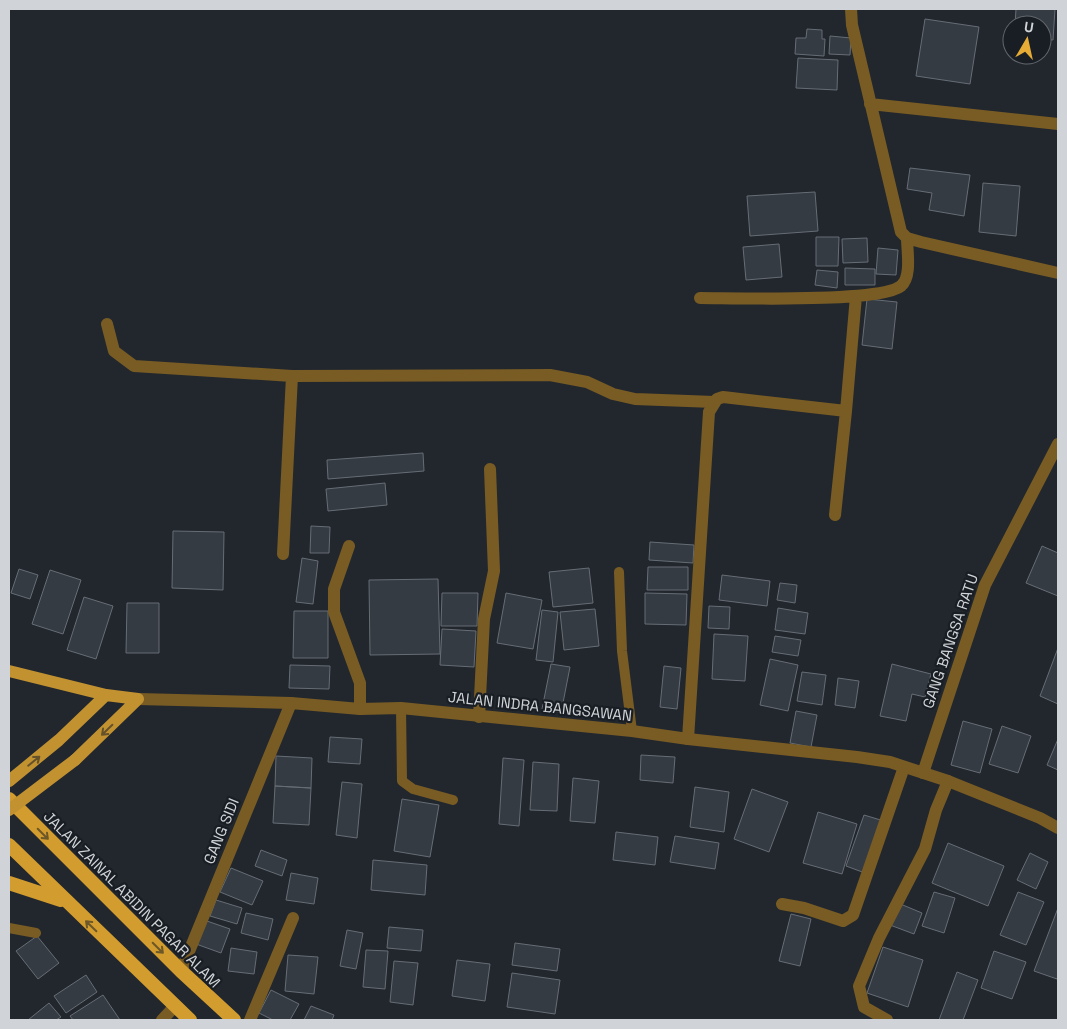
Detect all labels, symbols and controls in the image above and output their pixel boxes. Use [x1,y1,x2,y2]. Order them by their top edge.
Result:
north arrow [1002,15,1052,65]
text: U [1023,18,1035,37]
street label: GANG BANGSA RATU [918,571,982,711]
street label: JALAN INDRA BANGSAWAN [447,687,633,725]
one-way arrow [100,724,113,736]
one-way arrow [27,755,40,766]
street label: GANG SIDI [199,795,243,867]
street label: JALAN ZAINAL ABIDIN PAGAR ALAM [40,807,224,991]
one-way arrow [37,828,49,840]
one-way arrow [85,920,98,932]
one-way arrow [152,942,164,954]

